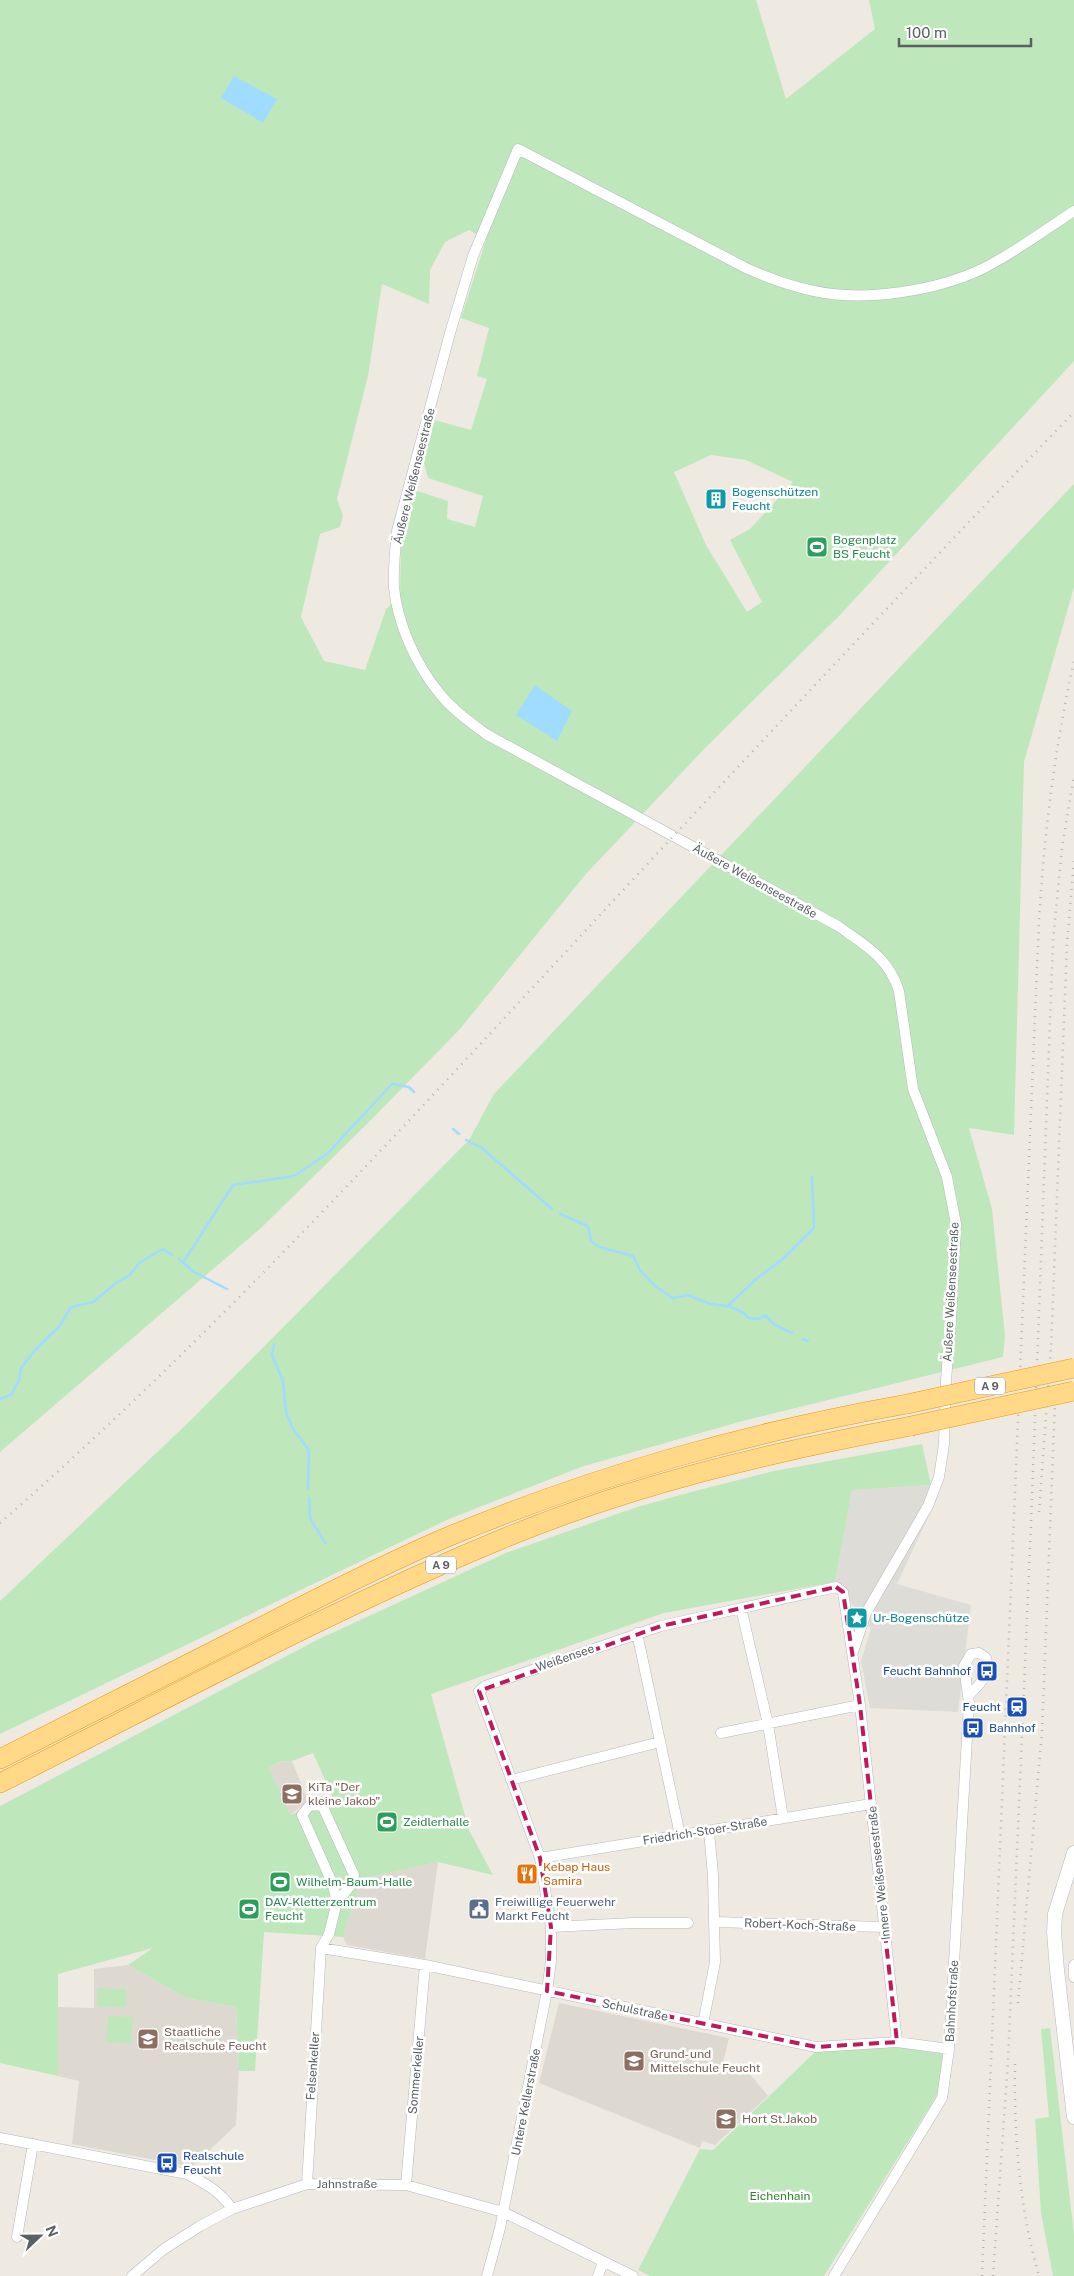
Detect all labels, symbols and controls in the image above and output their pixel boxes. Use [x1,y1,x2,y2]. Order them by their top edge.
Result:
scale bar [899,15,1032,47]
text: 100 m [906,24,947,41]
street label: Äußere Weißenseestraße [390,406,438,546]
place label: Bogenschützen Feucht [732,485,818,513]
building icon: Bogenschützen Feucht [704,487,728,511]
place label: Bogenplatz BS Feucht [833,533,897,561]
sports icon: Bogenplatz BS Feucht [805,535,829,559]
street label: Äußere Weißenseestraße [690,841,820,921]
street label: Äußere Weißenseestraße [940,1222,962,1362]
road number: A 9 [975,1378,1005,1394]
road number: A 9 [426,1556,456,1574]
place icon: Ur-Bogenschütze [845,1606,869,1630]
place label: Ur-Bogenschütze [873,1611,970,1625]
street label: Weißensee [534,1641,596,1675]
bus stop icon: Feucht Bahnhof [975,1659,999,1683]
place label: Feucht Bahnhof [883,1664,971,1678]
station icon: Feucht [1005,1695,1029,1719]
place label: Feucht [963,1700,1001,1714]
bus stop icon: Bahnhof [961,1716,985,1740]
place label: Bahnhof [989,1721,1036,1735]
place label: KiTa "Der kleine Jakob" [308,1780,380,1808]
school or university icon: KiTa "Der kleine Jakob" [280,1782,304,1806]
street label: Innere Weißenseestraße [865,1805,893,1941]
sports icon: Zeidlerhalle [375,1810,399,1834]
street label: Friedrich-Stoer-Straße [642,1814,768,1848]
place label: Zeidlerhalle [403,1815,470,1829]
place label: Kebap Haus Samira [543,1860,610,1888]
restaurant icon: Kebap Haus Samira [515,1862,539,1886]
sports icon: Wilhelm-Baum-Halle [268,1870,292,1894]
place label: Wilhelm-Baum-Halle [296,1875,412,1889]
place label: DAV-Kletterzentrum Feucht [265,1895,376,1923]
place label: Freiwillige Feuerwehr Markt Feucht [495,1895,616,1923]
sports icon: DAV-Kletterzentrum Feucht [237,1897,261,1921]
public building icon: Freiwillige Feuerwehr Markt Feucht [467,1897,491,1921]
street label: Robert-Koch-Straße [744,1916,856,1934]
street label: Bahnhofstraße [943,1959,961,2042]
street label: Schulstraße [601,1996,670,2024]
place label: Staatliche Realschule Feucht [164,2025,267,2053]
school or university icon: Staatliche Realschule Feucht [136,2027,160,2051]
street label: Felsenkeller [304,2031,322,2101]
street label: Sommerkeller [406,2035,426,2115]
street label: Untere Kellerstraße [509,2047,543,2157]
place label: Grund- und Mittelschule Feucht [650,2047,761,2075]
school or university icon: Grund- und Mittelschule Feucht [622,2049,646,2073]
school or university icon: Hort St.Jakob [714,2107,738,2131]
place label: Hort St.Jakob [742,2112,817,2126]
place label: Realschule Feucht [183,2149,245,2177]
bus stop icon: Realschule Feucht [155,2151,179,2175]
street label: Jahnstraße [317,2177,378,2191]
park label: Eichenhain [750,2189,810,2203]
north arrow [15,2211,65,2261]
text: N [43,2223,62,2239]

